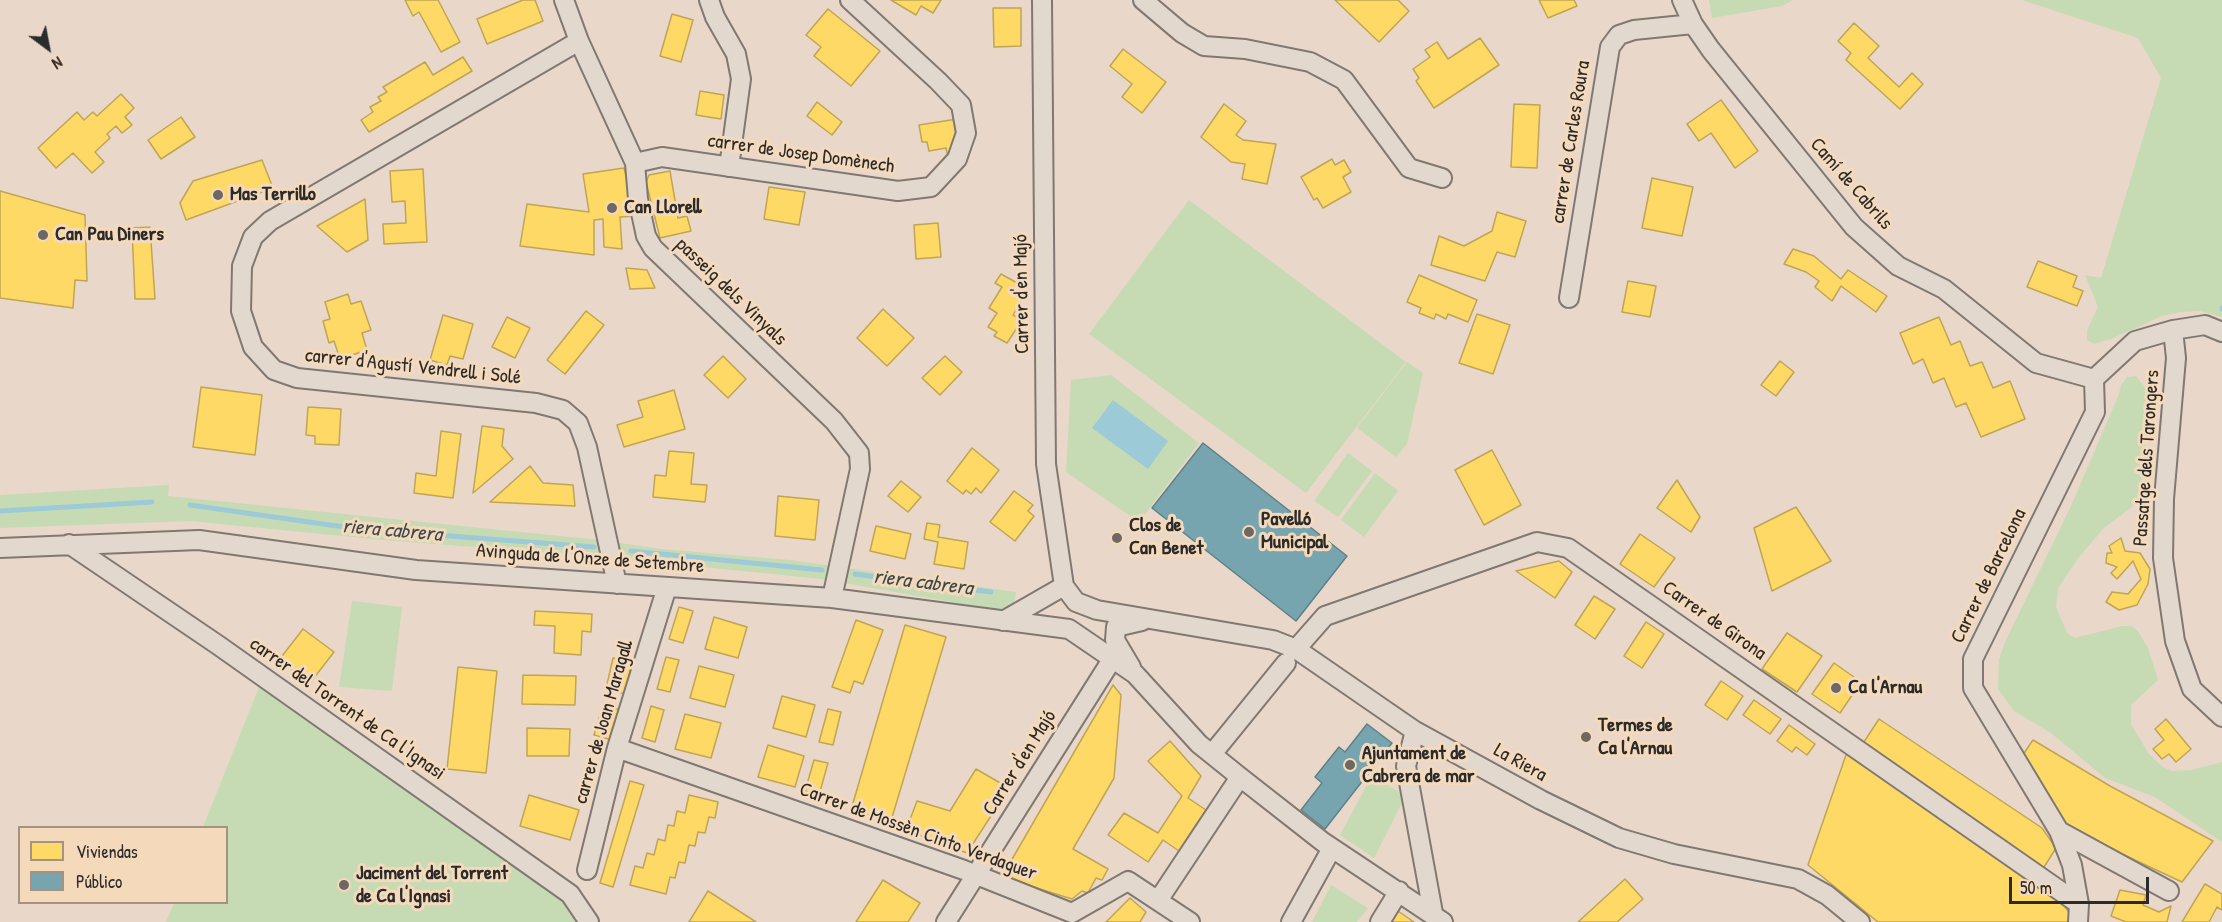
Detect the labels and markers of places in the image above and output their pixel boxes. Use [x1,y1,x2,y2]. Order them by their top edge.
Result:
place label: Mas Terrillo [230,183,316,207]
marker: Mas Terrillo [211,188,225,202]
place label: Can Llorell [624,196,702,220]
marker: Can Llorell [605,201,619,215]
place label: Can Pau Diners [55,223,164,247]
marker: Can Pau Diners [36,228,50,242]
place label: Pavelló Municipal [1261,508,1328,555]
place label: Clos de Can Benet [1129,514,1203,561]
marker: Pavelló Municipal [1242,525,1256,539]
marker: Clos de Can Benet [1110,531,1124,545]
place label: Ca l'Arnau [1848,676,1922,700]
marker: Ca l'Arnau [1829,681,1843,695]
place label: Termes de Ca l'Arnau [1598,714,1673,761]
marker: Termes de Ca l'Arnau [1579,730,1593,744]
place label: Ajuntament de Cabrera de mar [1362,742,1474,789]
marker: Ajuntament de Cabrera de mar [1343,758,1357,772]
place label: Jaciment del Torrent de Ca l'Ignasi [356,862,508,909]
marker: Jaciment del Torrent de Ca l'Ignasi [337,878,351,892]

